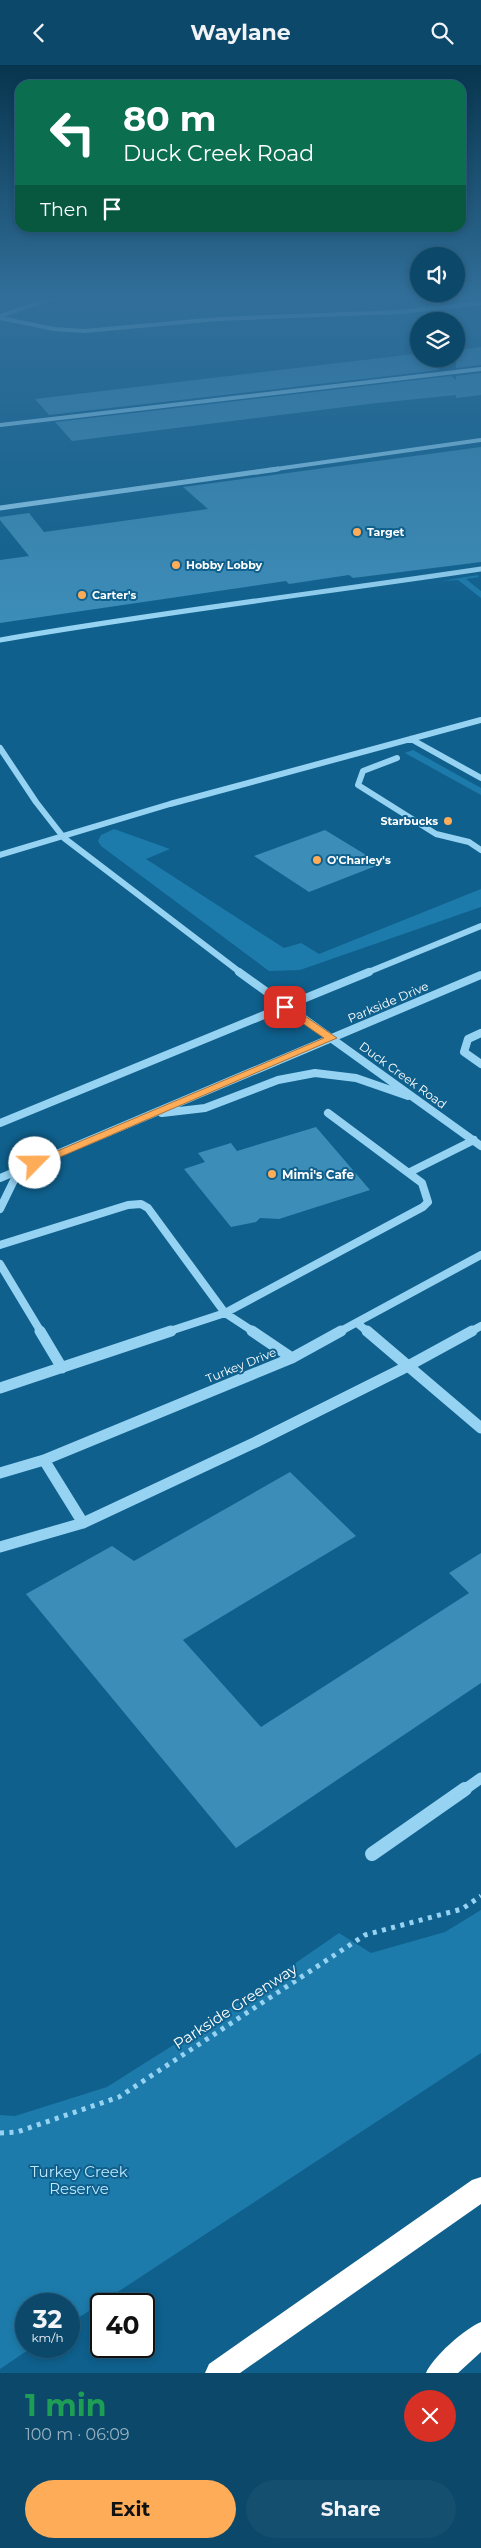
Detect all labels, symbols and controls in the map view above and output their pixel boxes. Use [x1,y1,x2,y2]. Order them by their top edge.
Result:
icon: back [25,19,53,47]
text: Waylane [190,19,291,46]
icon: search [428,19,456,47]
text: 80 m [123,97,217,140]
icon: left [40,100,105,165]
text: Duck Creek Road [123,140,314,167]
icon: arrive [98,195,126,223]
text: Then [40,198,88,221]
map controls [410,247,465,367]
button: sound [410,247,465,302]
button: layers [410,312,465,367]
place label: Target [367,525,405,539]
marker: Target [351,526,363,538]
place label: Hobby Lobby [186,558,263,572]
marker: Hobby Lobby [170,559,182,571]
place label: Carter's [92,588,136,602]
marker: Carter's [76,589,88,601]
place label: Starbucks [380,814,438,828]
marker: Starbucks [442,815,454,827]
place label: O'Charley's [327,853,391,867]
marker: O'Charley's [311,854,323,866]
street label: Parkside Drive [345,978,431,1026]
pin [264,986,306,1028]
icon: arrive [271,993,299,1021]
street label: Duck Creek Road [356,1038,450,1112]
position arrow [8,1136,60,1188]
place label: Mimi's Cafe [282,1167,354,1182]
marker: Mimi's Cafe [266,1168,278,1180]
street label: Turkey Drive [204,1344,278,1386]
street label: Parkside Greenway [170,1958,301,2053]
park label: Turkey Creek Reserve [30,2162,128,2198]
speed limit sign: 40 [90,2293,155,2358]
text: 32 [33,2304,62,2334]
text: km/h [31,2330,64,2345]
text: 1 min [25,2387,106,2424]
button: close [404,2390,456,2442]
text: 100 m · 06:09 [25,2425,130,2444]
button: Exit [25,2480,236,2538]
button: Share [246,2480,456,2538]

